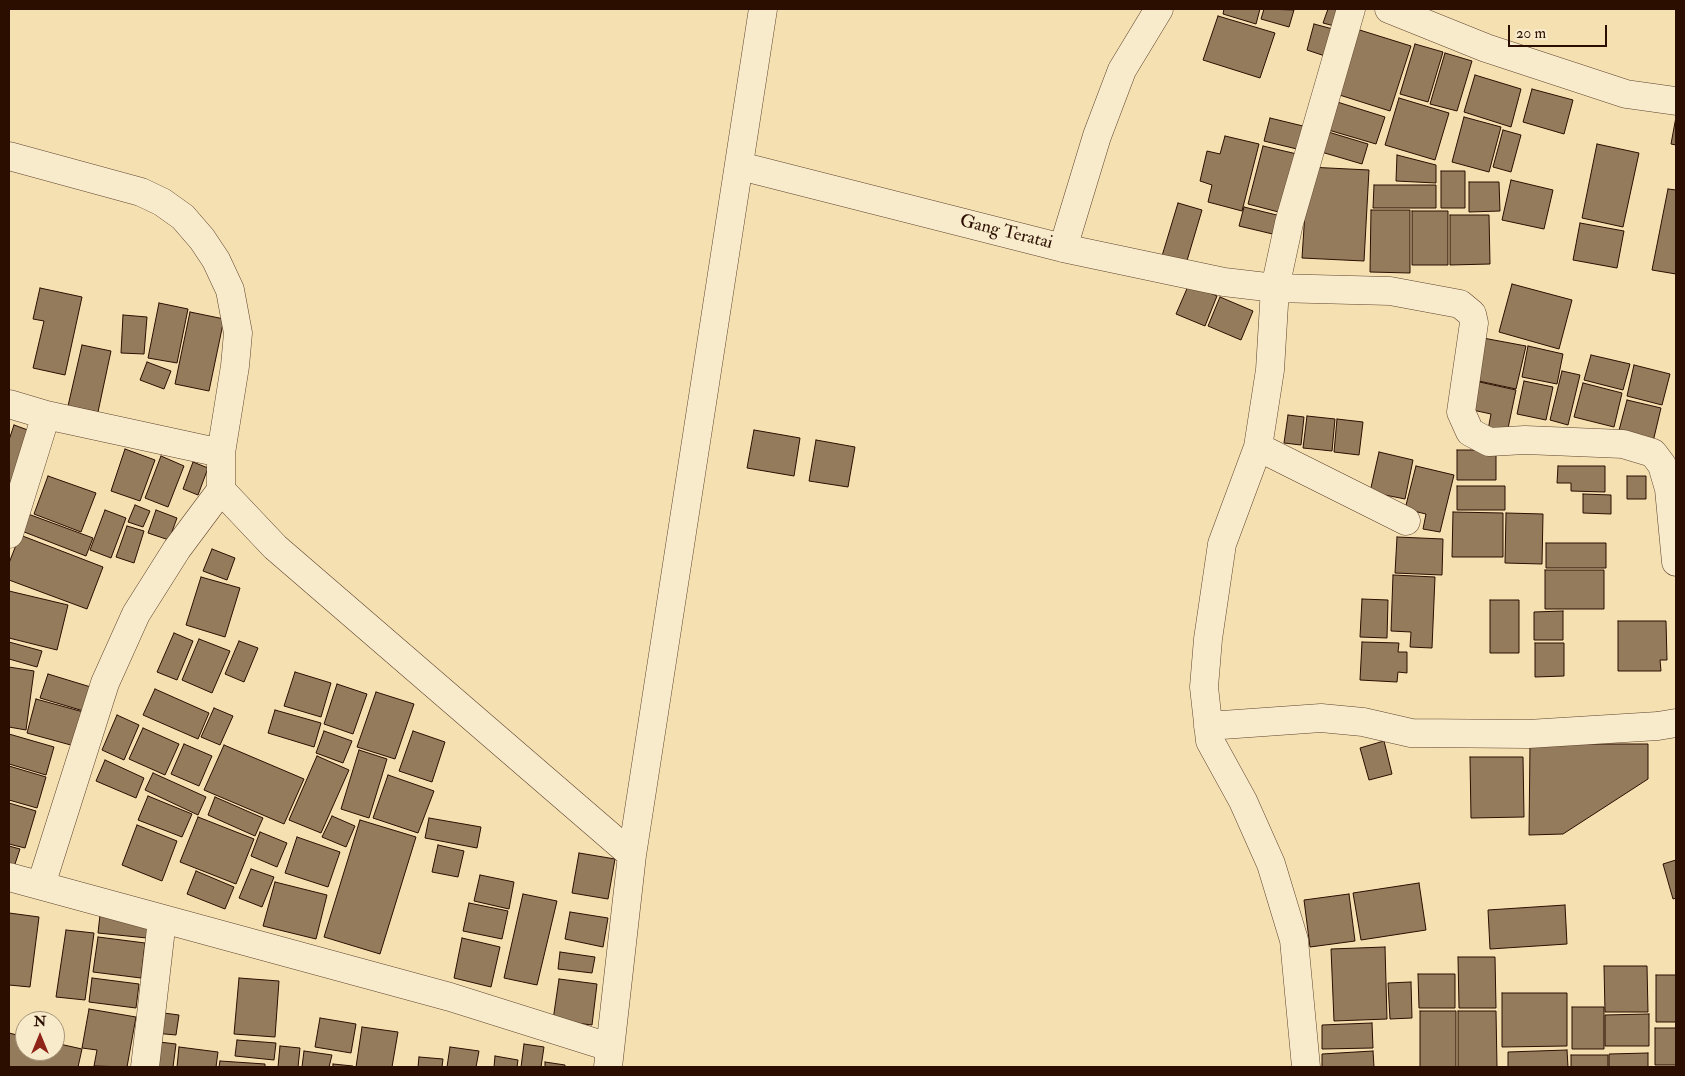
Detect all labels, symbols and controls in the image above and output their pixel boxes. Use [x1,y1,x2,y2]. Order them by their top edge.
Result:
scale bar [1510,15,1609,47]
text: 20 m [1516,24,1546,43]
street label: Gang Teratai [957,211,1055,255]
north arrow [15,1011,65,1061]
text: N [34,1013,46,1030]

